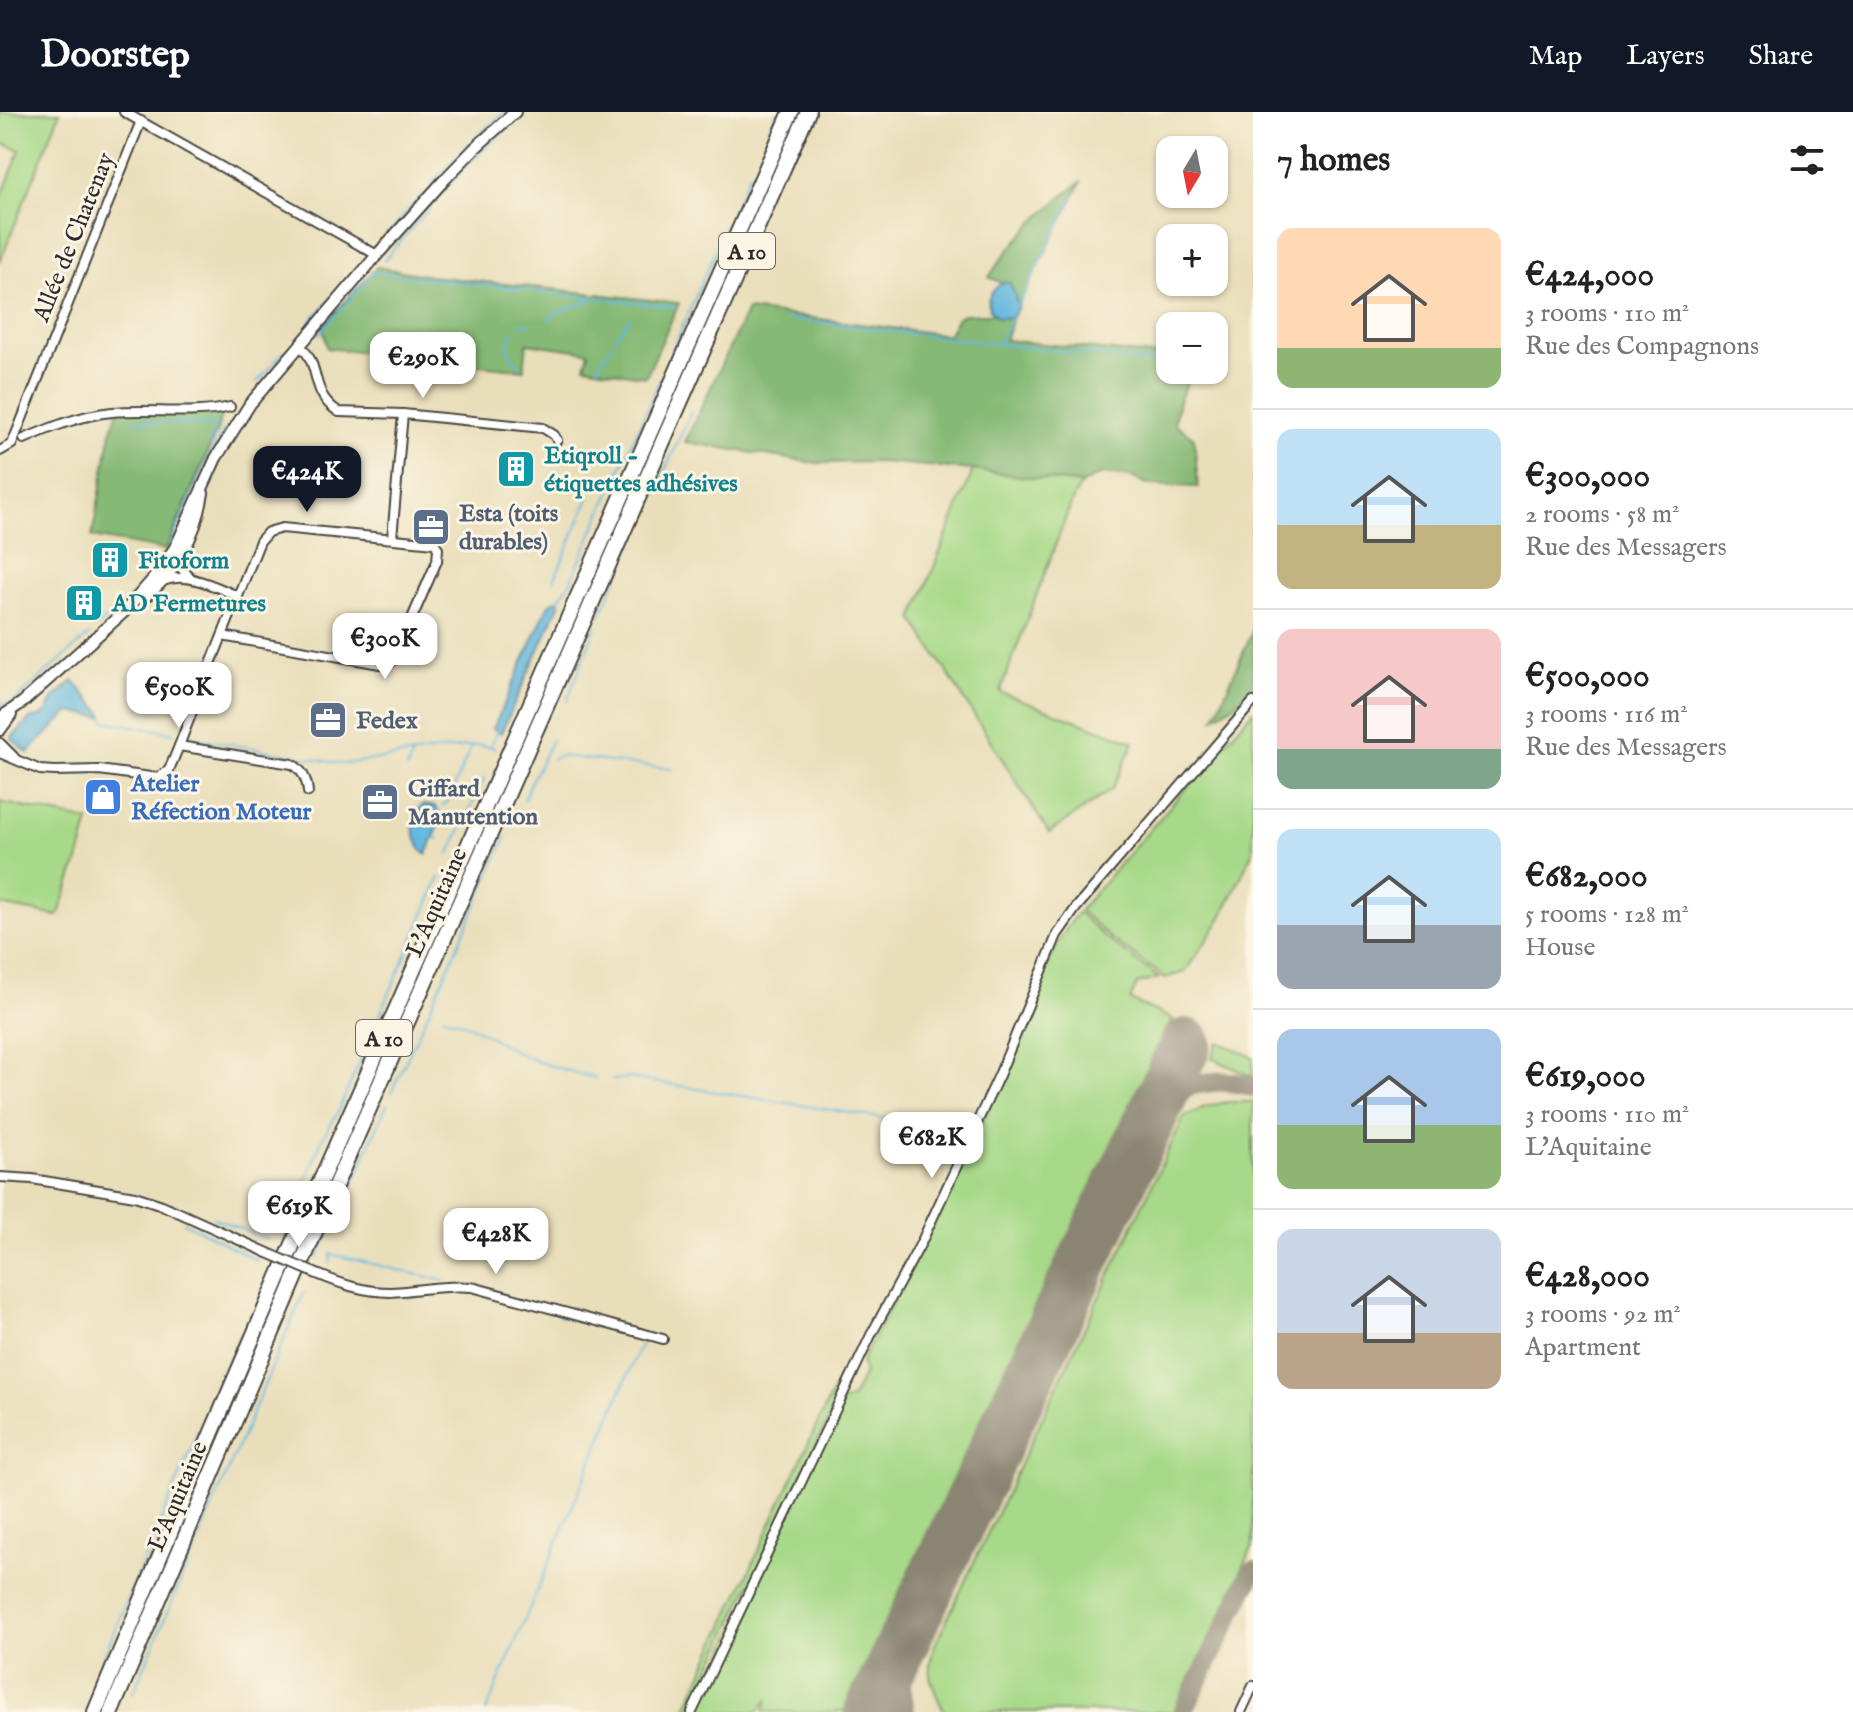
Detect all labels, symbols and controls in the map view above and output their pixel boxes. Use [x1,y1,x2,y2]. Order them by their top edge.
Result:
text: Doorstep [40,32,190,80]
text: Map [1529,39,1582,74]
text: Layers [1626,39,1705,74]
text: Share [1749,39,1813,74]
north arrow [1156,136,1228,208]
map controls [1156,136,1228,384]
icon: filters [1785,138,1829,182]
text: 7 homes [1277,139,1390,182]
street label: Allée de Chatenay [26,148,123,328]
button: + [1156,224,1228,296]
road number: A 10 [719,233,775,269]
text: €424,000 [1525,254,1654,297]
icon: home [1341,260,1437,356]
text: 3 rooms · 110 m² [1525,297,1689,330]
button: − [1156,312,1228,384]
text: Rue des Compagnons [1525,330,1759,363]
pin: €290K [367,332,479,400]
text: €290K [388,341,458,374]
place label: Etiqroll - étiquettes adhésives [544,441,738,500]
pin: €424K [251,446,363,514]
building icon: Etiqroll - étiquettes adhésives [495,448,537,490]
text: €424K [271,455,343,488]
text: €300,000 [1525,455,1650,498]
icon: home [1341,461,1437,557]
text: 2 rooms · 58 m² [1525,498,1679,531]
place label: Esta (toits durables) [459,499,559,558]
office icon: Esta (toits durables) [410,506,452,548]
text: Rue des Messagers [1525,531,1727,564]
building icon: Fitoform [89,539,131,581]
place label: Fitoform [138,546,230,577]
building icon: AD Fermetures [63,582,105,624]
place label: AD Fermetures [111,589,267,620]
pin: €300K [329,613,441,681]
text: €300K [350,622,420,655]
text: €500,000 [1525,655,1650,698]
icon: home [1341,661,1437,757]
pin: €500K [123,662,235,730]
text: €500K [145,671,213,704]
text: 3 rooms · 116 m² [1525,698,1688,731]
office icon: Fedex [307,699,349,741]
place label: Fedex [356,706,418,737]
text: Rue des Messagers [1525,731,1727,764]
place label: Atelier Réfection Moteur [130,769,311,828]
place label: Giffard Manutention [408,774,538,833]
shop icon: Atelier Réfection Moteur [82,776,124,818]
office icon: Giffard Manutention [359,781,401,823]
street label: L'Aquitaine [399,843,475,962]
text: €682,000 [1525,855,1648,898]
icon: home [1341,861,1437,957]
text: 5 rooms · 128 m² [1525,898,1689,931]
text: House [1525,931,1595,964]
road number: A 10 [356,1020,412,1056]
text: €619,000 [1525,1055,1646,1098]
icon: home [1341,1061,1437,1157]
text: 3 rooms · 110 m² [1525,1098,1689,1131]
pin: €682K [876,1112,988,1180]
text: €682K [898,1121,966,1154]
text: L'Aquitaine [1525,1131,1652,1164]
pin: €619K [243,1181,355,1249]
text: €619K [266,1190,332,1223]
pin: €428K [440,1208,552,1276]
text: €428K [461,1217,531,1250]
text: €428,000 [1525,1255,1650,1298]
icon: home [1341,1261,1437,1357]
text: 3 rooms · 92 m² [1525,1298,1681,1331]
text: Apartment [1525,1331,1641,1364]
street label: L'Aquitaine [141,1437,215,1556]

